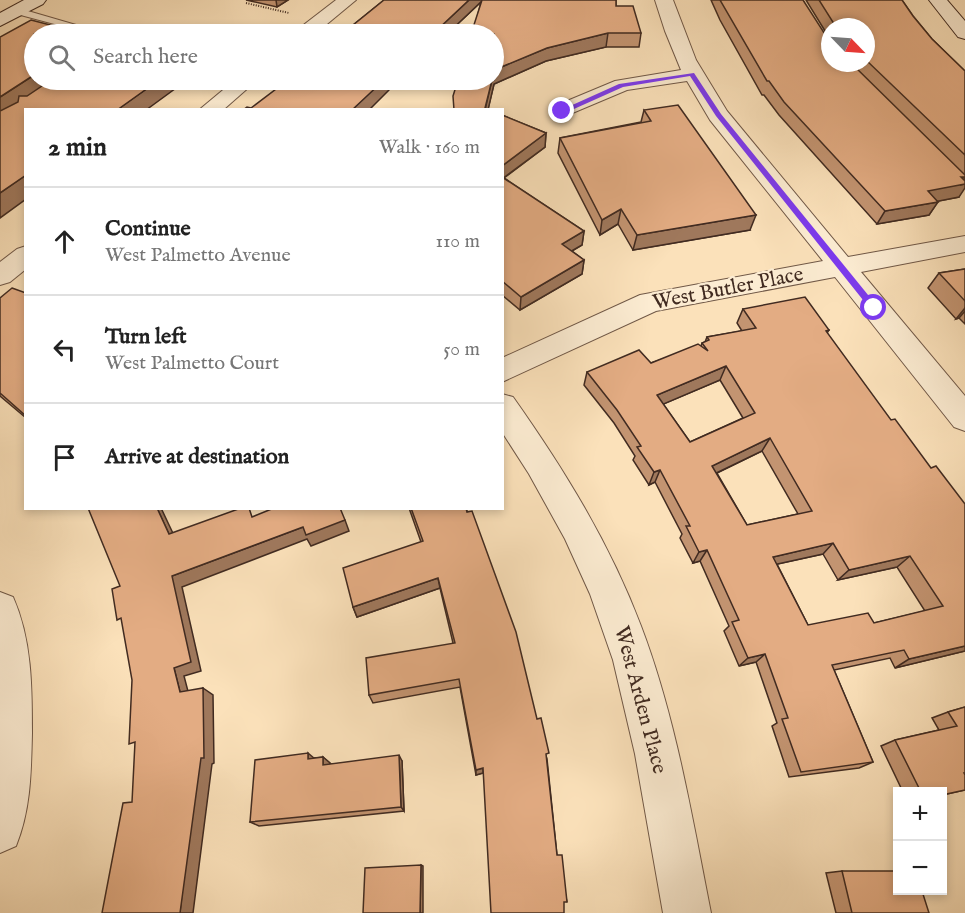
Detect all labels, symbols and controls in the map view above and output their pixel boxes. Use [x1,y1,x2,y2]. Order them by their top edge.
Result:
north arrow [821,18,875,72]
search box [24,24,504,90]
icon: search [45,41,78,74]
text: Search here [93,43,198,71]
route end [548,97,574,123]
text: 2 min [48,131,107,164]
text: Walk · 160 m [379,135,480,160]
text: Continue [105,215,191,243]
icon: ahead [48,225,81,258]
text: 110 m [436,229,480,254]
text: West Palmetto Avenue [105,243,291,268]
street label: West Butler Place [650,261,806,317]
route start [860,294,886,320]
text: Turn left [105,323,187,351]
icon: left [48,333,81,366]
text: 50 m [443,337,480,362]
text: West Palmetto Court [105,351,279,376]
icon: arrive [48,441,81,474]
text: Arrive at destination [105,443,289,471]
street label: West Arden Place [607,623,673,777]
map controls [893,787,947,895]
button: + [893,787,947,841]
button: − [893,841,947,895]

